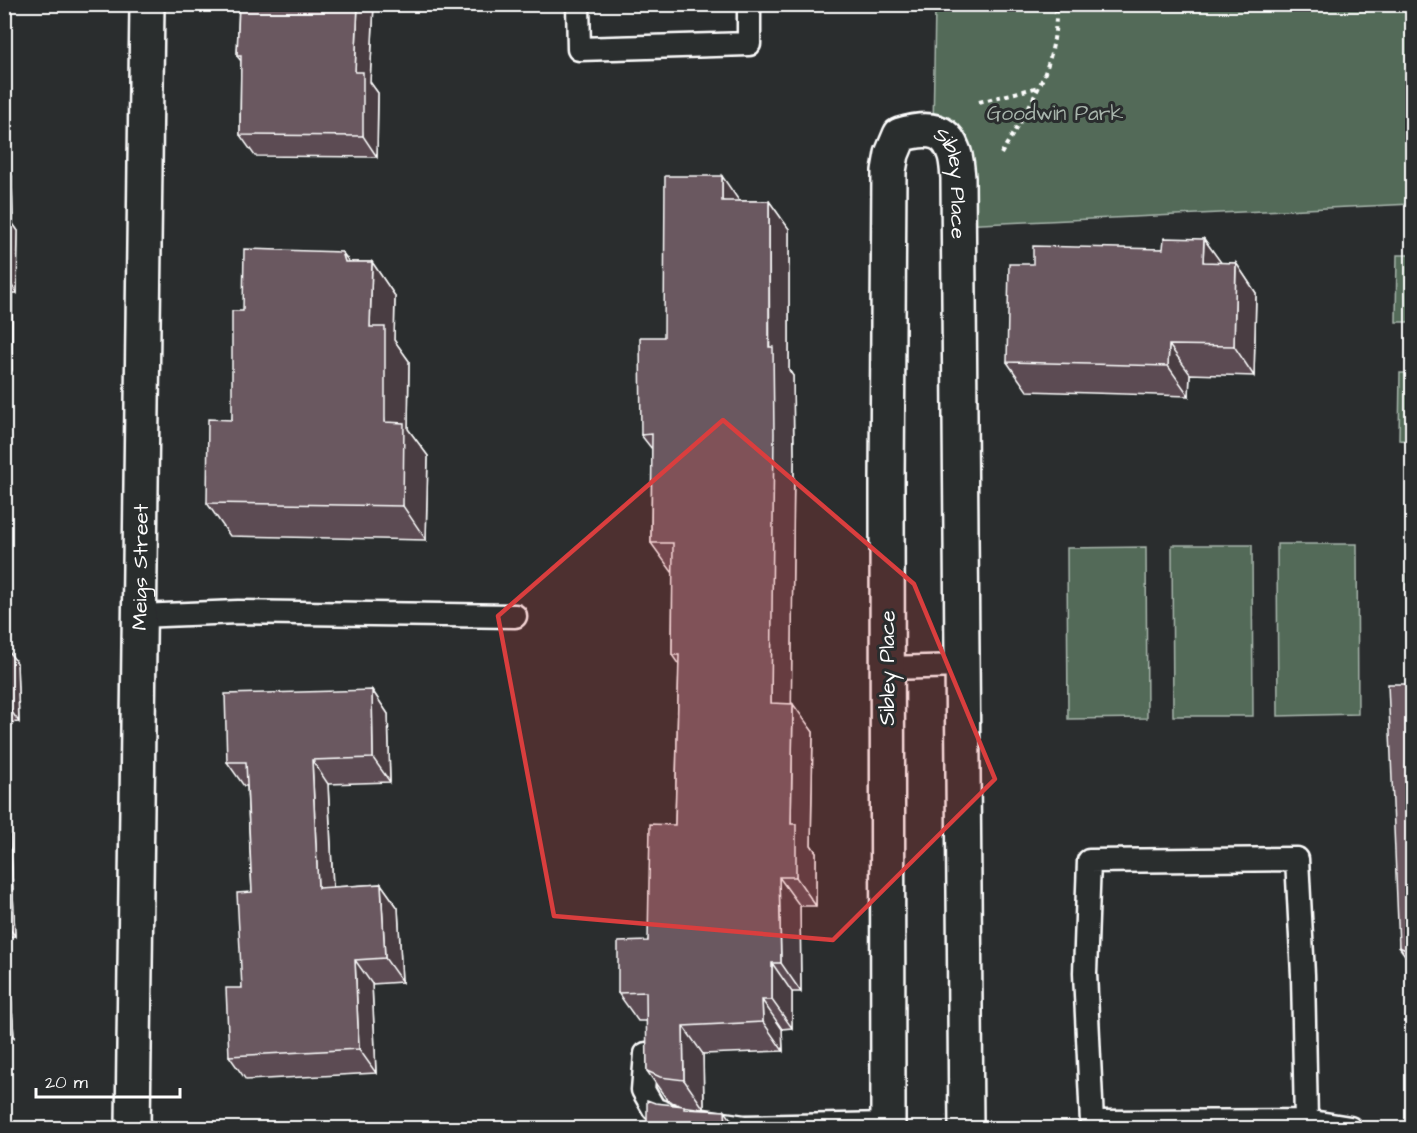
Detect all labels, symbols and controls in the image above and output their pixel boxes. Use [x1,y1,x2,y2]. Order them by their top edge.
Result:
park label: Goodwin Park [987,99,1123,128]
street label: Sibley Place [928,119,973,239]
street label: Meigs Street [125,503,156,631]
street label: Sibley Place [873,610,904,726]
scale bar [36,1061,180,1099]
text: 20 m [45,1070,88,1095]

